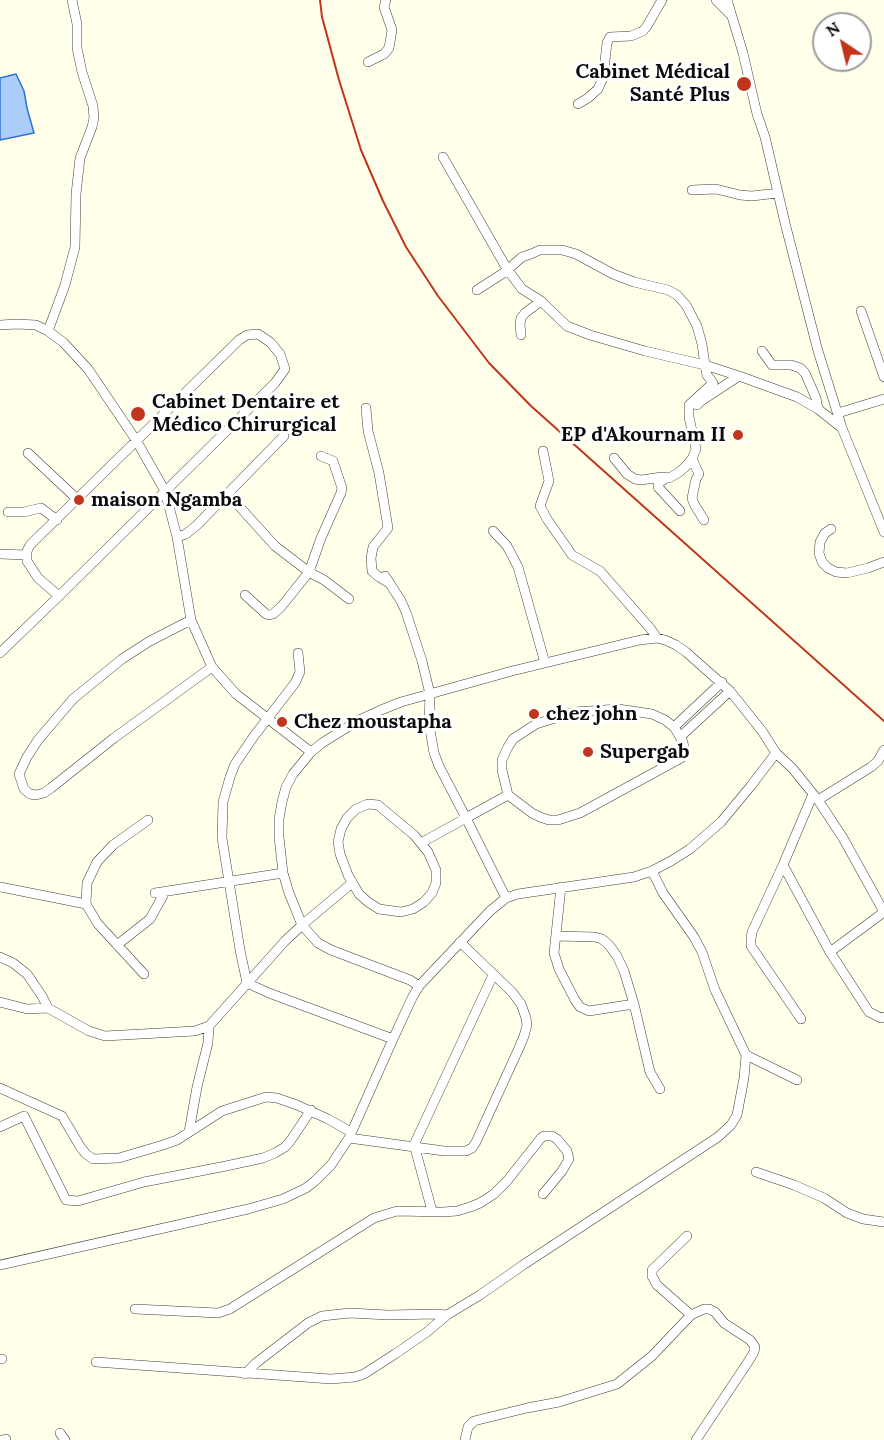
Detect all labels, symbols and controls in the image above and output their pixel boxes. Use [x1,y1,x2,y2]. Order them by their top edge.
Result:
north arrow [812,12,872,72]
text: N [822,17,844,41]
place label: Cabinet Médical Santé Plus [575,60,730,107]
marker: Cabinet Médical Santé Plus [735,75,753,93]
place label: Cabinet Dentaire et Médico Chirurgical [152,390,340,437]
marker: Cabinet Dentaire et Médico Chirurgical [129,405,147,423]
place label: EP d'Akournam II [561,423,726,447]
marker: EP d'Akournam II [731,428,745,442]
place label: maison Ngamba [91,488,242,512]
marker: maison Ngamba [72,493,86,507]
place label: chez john [546,702,638,726]
marker: chez john [527,707,541,721]
place label: Chez moustapha [294,710,452,734]
marker: Chez moustapha [275,715,289,729]
place label: Supergab [600,740,689,764]
marker: Supergab [581,745,595,759]

